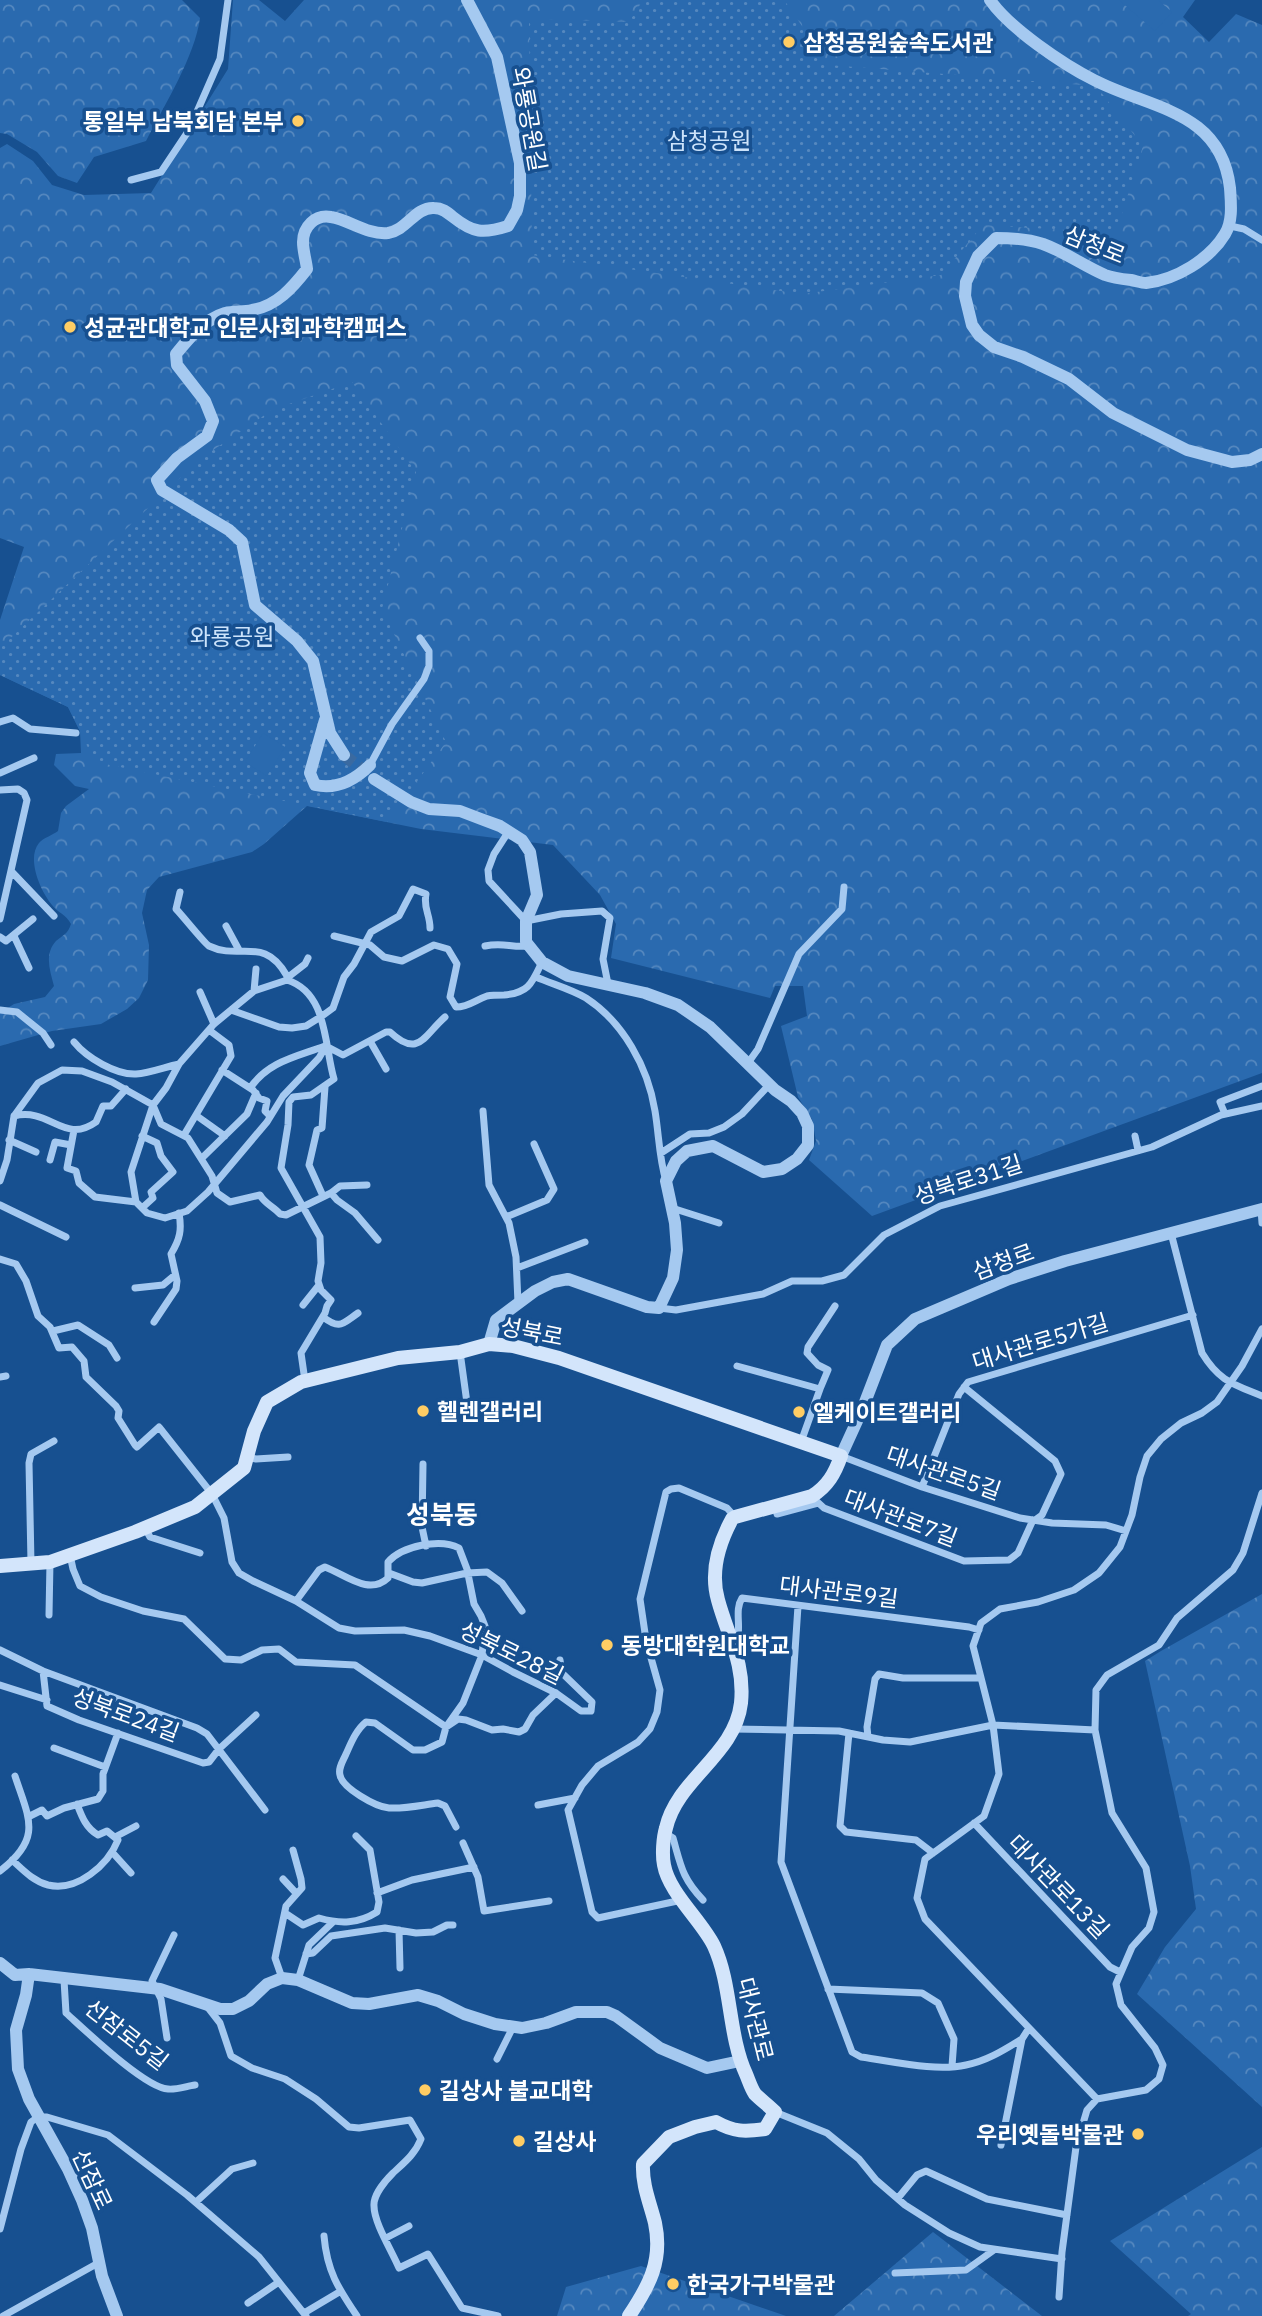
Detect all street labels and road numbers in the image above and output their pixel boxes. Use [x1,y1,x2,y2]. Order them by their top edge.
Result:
street label: 와룡공원길 [506,64,554,174]
street label: 삼청로 [1060,218,1130,270]
street label: 성북로31길 [910,1147,1026,1211]
street label: 삼청로 [968,1236,1038,1286]
street label: 대사관로5가길 [968,1306,1112,1376]
street label: 성북로 [498,1310,566,1352]
street label: 대사관로5길 [883,1438,1005,1506]
street label: 대사관로7길 [840,1482,962,1552]
street label: 대사관로9길 [778,1569,900,1613]
street label: 성북로28길 [455,1614,569,1690]
street label: 성북로24길 [68,1681,184,1747]
street label: 대사관로13길 [1002,1828,1116,1944]
street label: 대사관로 [731,1974,781,2064]
street label: 선잠로5길 [79,1992,175,2076]
street label: 선잠로 [66,2144,120,2214]

